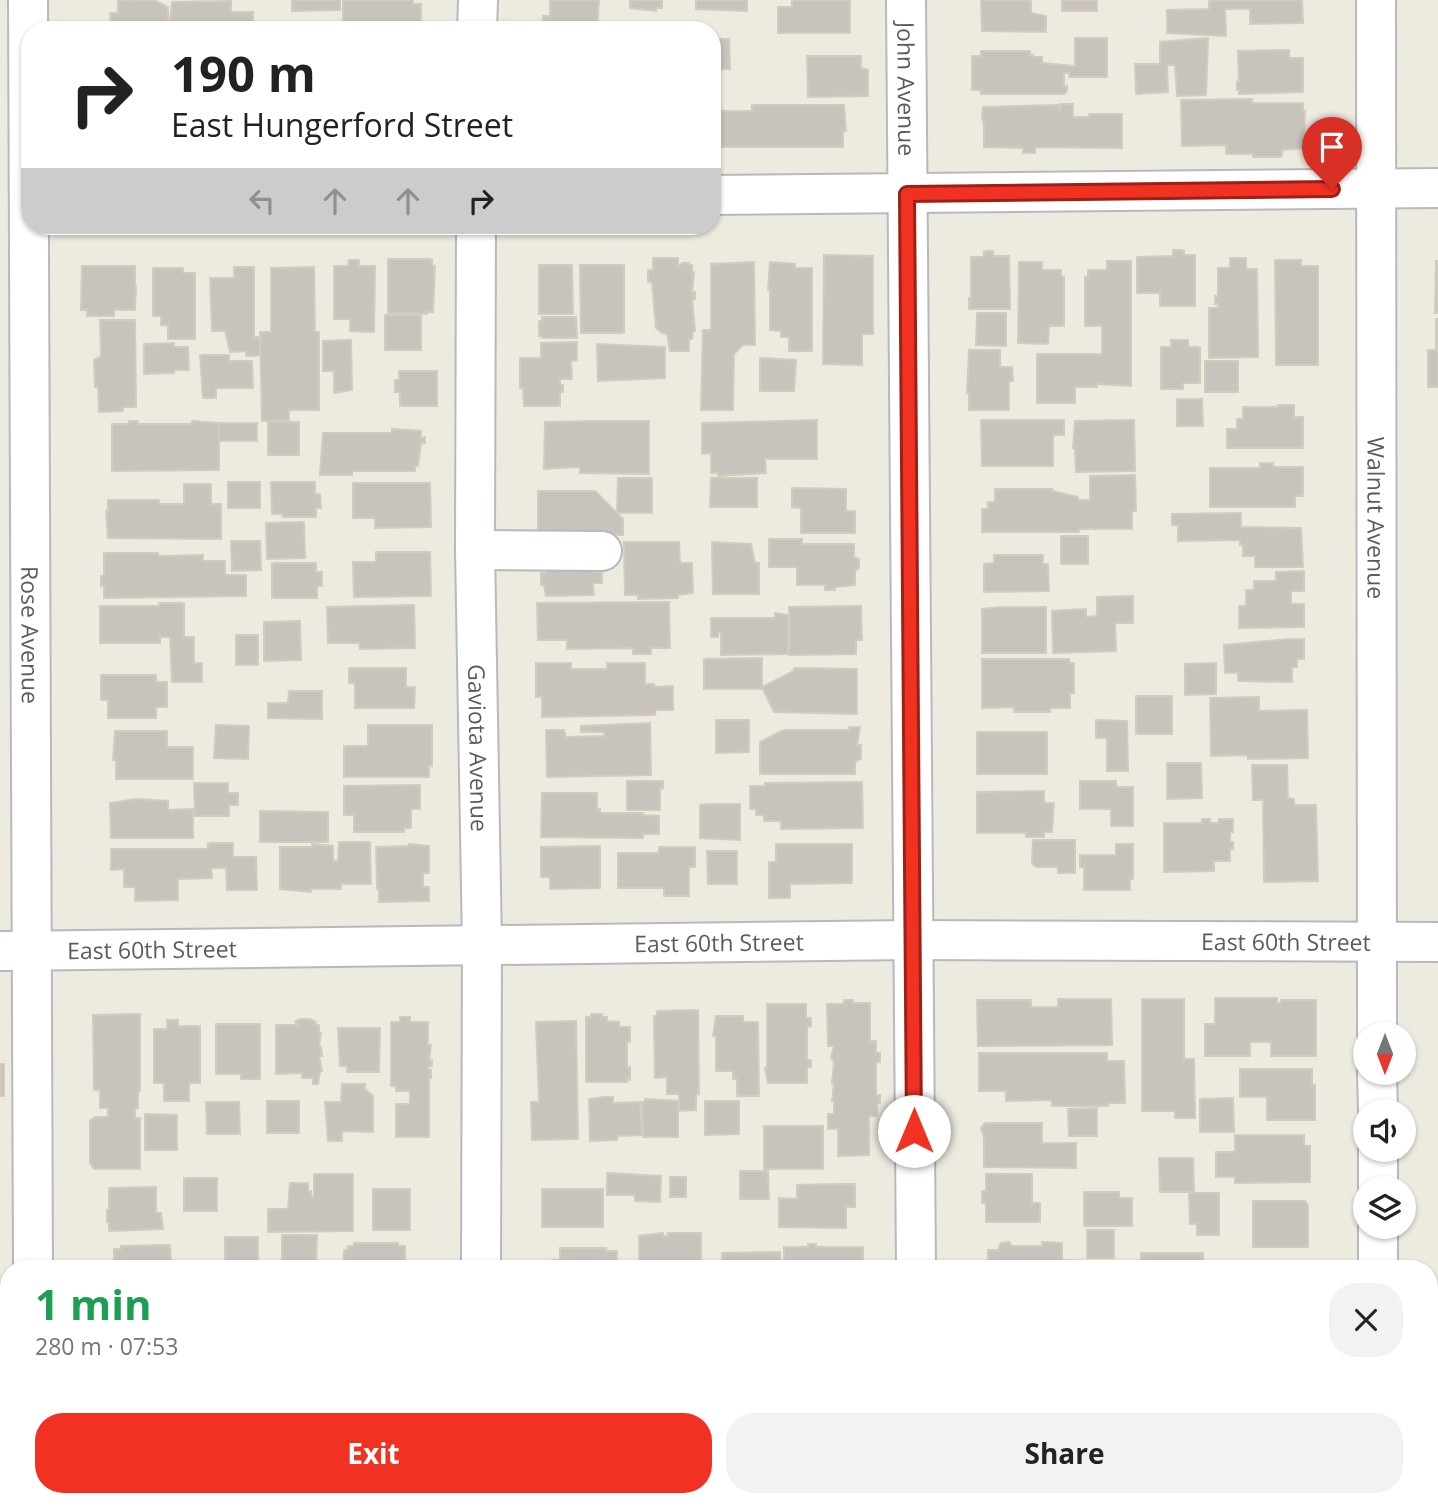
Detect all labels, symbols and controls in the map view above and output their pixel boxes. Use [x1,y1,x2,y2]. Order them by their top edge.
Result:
street label: John Avenue [890,20,923,156]
text: 190 m [171,40,316,106]
icon: right [56,49,147,140]
text: East Hungerford Street [171,103,513,146]
pin [1302,117,1362,189]
icon: arrive [1313,128,1351,166]
icon: left [243,182,281,220]
icon: ahead [316,182,354,220]
icon: ahead [389,182,427,220]
icon: right [462,182,500,220]
street label: Walnut Avenue [1360,437,1393,599]
street label: Rose Avenue [14,566,47,704]
street label: Gaviota Avenue [461,664,496,832]
street label: East 60th Street [634,925,804,959]
street label: East 60th Street [1201,925,1371,958]
street label: East 60th Street [67,932,237,966]
north arrow [1353,1022,1416,1085]
map controls [1353,1022,1416,1239]
position arrow [877,1094,951,1168]
button: sound [1353,1099,1416,1162]
button: layers [1353,1176,1416,1239]
text: 1 min [35,1275,152,1332]
button: close [1329,1283,1403,1357]
text: 280 m · 07:53 [35,1330,178,1362]
button: Exit [35,1413,712,1493]
button: Share [726,1413,1403,1493]

